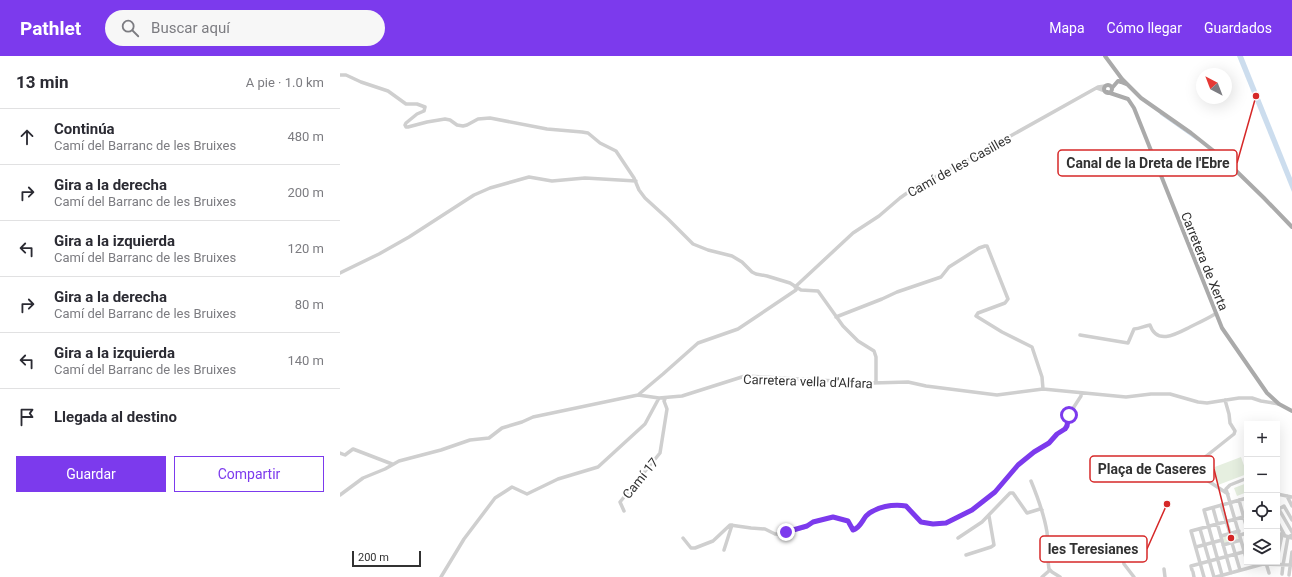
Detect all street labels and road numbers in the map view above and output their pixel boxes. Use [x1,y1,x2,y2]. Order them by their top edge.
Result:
street label: Camí de les Casilles [905,131,1014,200]
street label: Carretera de Xerta [1178,210,1231,313]
street label: Carretera vella d'Alfara [743,372,873,391]
street label: Camí 17 [619,455,661,502]

